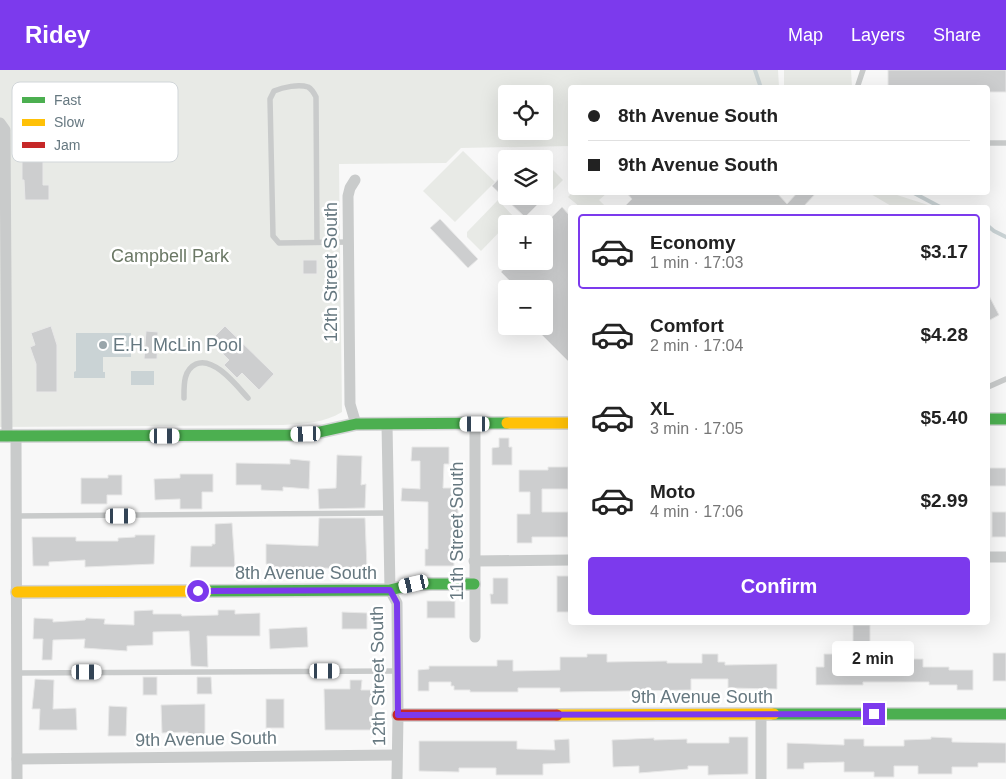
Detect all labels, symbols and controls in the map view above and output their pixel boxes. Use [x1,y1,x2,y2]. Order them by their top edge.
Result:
text: Ridey [25,21,90,48]
text: Map [788,25,823,45]
text: Layers [851,25,905,45]
text: Share [933,25,981,45]
legend [12,82,178,162]
map controls [498,85,553,335]
button: locate [498,85,553,140]
text: Fast [54,92,81,108]
text: 8th Avenue South [618,105,778,126]
text: Slow [54,114,85,130]
text: Jam [54,137,80,153]
button: layers [498,150,553,205]
text: 9th Avenue South [618,154,778,175]
street label: 12th Street South [321,202,341,342]
button: + [498,215,553,270]
icon: car [590,229,635,274]
text: Economy [650,232,736,253]
text: $3.17 [920,241,968,262]
park label: Campbell Park [111,246,230,266]
text: 1 min · 17:03 [650,254,743,271]
button: − [498,280,553,335]
icon: car [590,312,635,357]
text: Comfort [650,315,724,336]
text: $4.28 [920,324,968,345]
place label: E.H. McLin Pool [113,335,242,355]
text: 2 min · 17:04 [650,337,743,354]
marker: E.H. McLin Pool [97,339,109,351]
icon: car [590,395,635,440]
text: XL [650,398,674,419]
text: $5.40 [920,407,968,428]
car [460,417,490,432]
text: 3 min · 17:05 [650,420,743,437]
car [290,426,321,442]
car [150,429,180,444]
street label: 11th Street South [447,462,467,600]
icon: car [590,478,635,523]
text: Moto [650,481,695,502]
text: $2.99 [920,490,968,511]
text: 4 min · 17:06 [650,503,743,520]
car [106,509,136,524]
button: Confirm [588,557,970,615]
street label: 8th Avenue South [235,563,377,583]
car [397,573,430,595]
route start [187,580,209,602]
street label: 12th Street South [367,606,389,746]
callout: 2 min [833,642,915,676]
text: 2 min [852,650,894,667]
car [310,664,340,679]
car [72,665,102,680]
street label: 9th Avenue South [631,687,773,707]
route end [863,703,885,725]
street label: 9th Avenue South [135,728,277,750]

